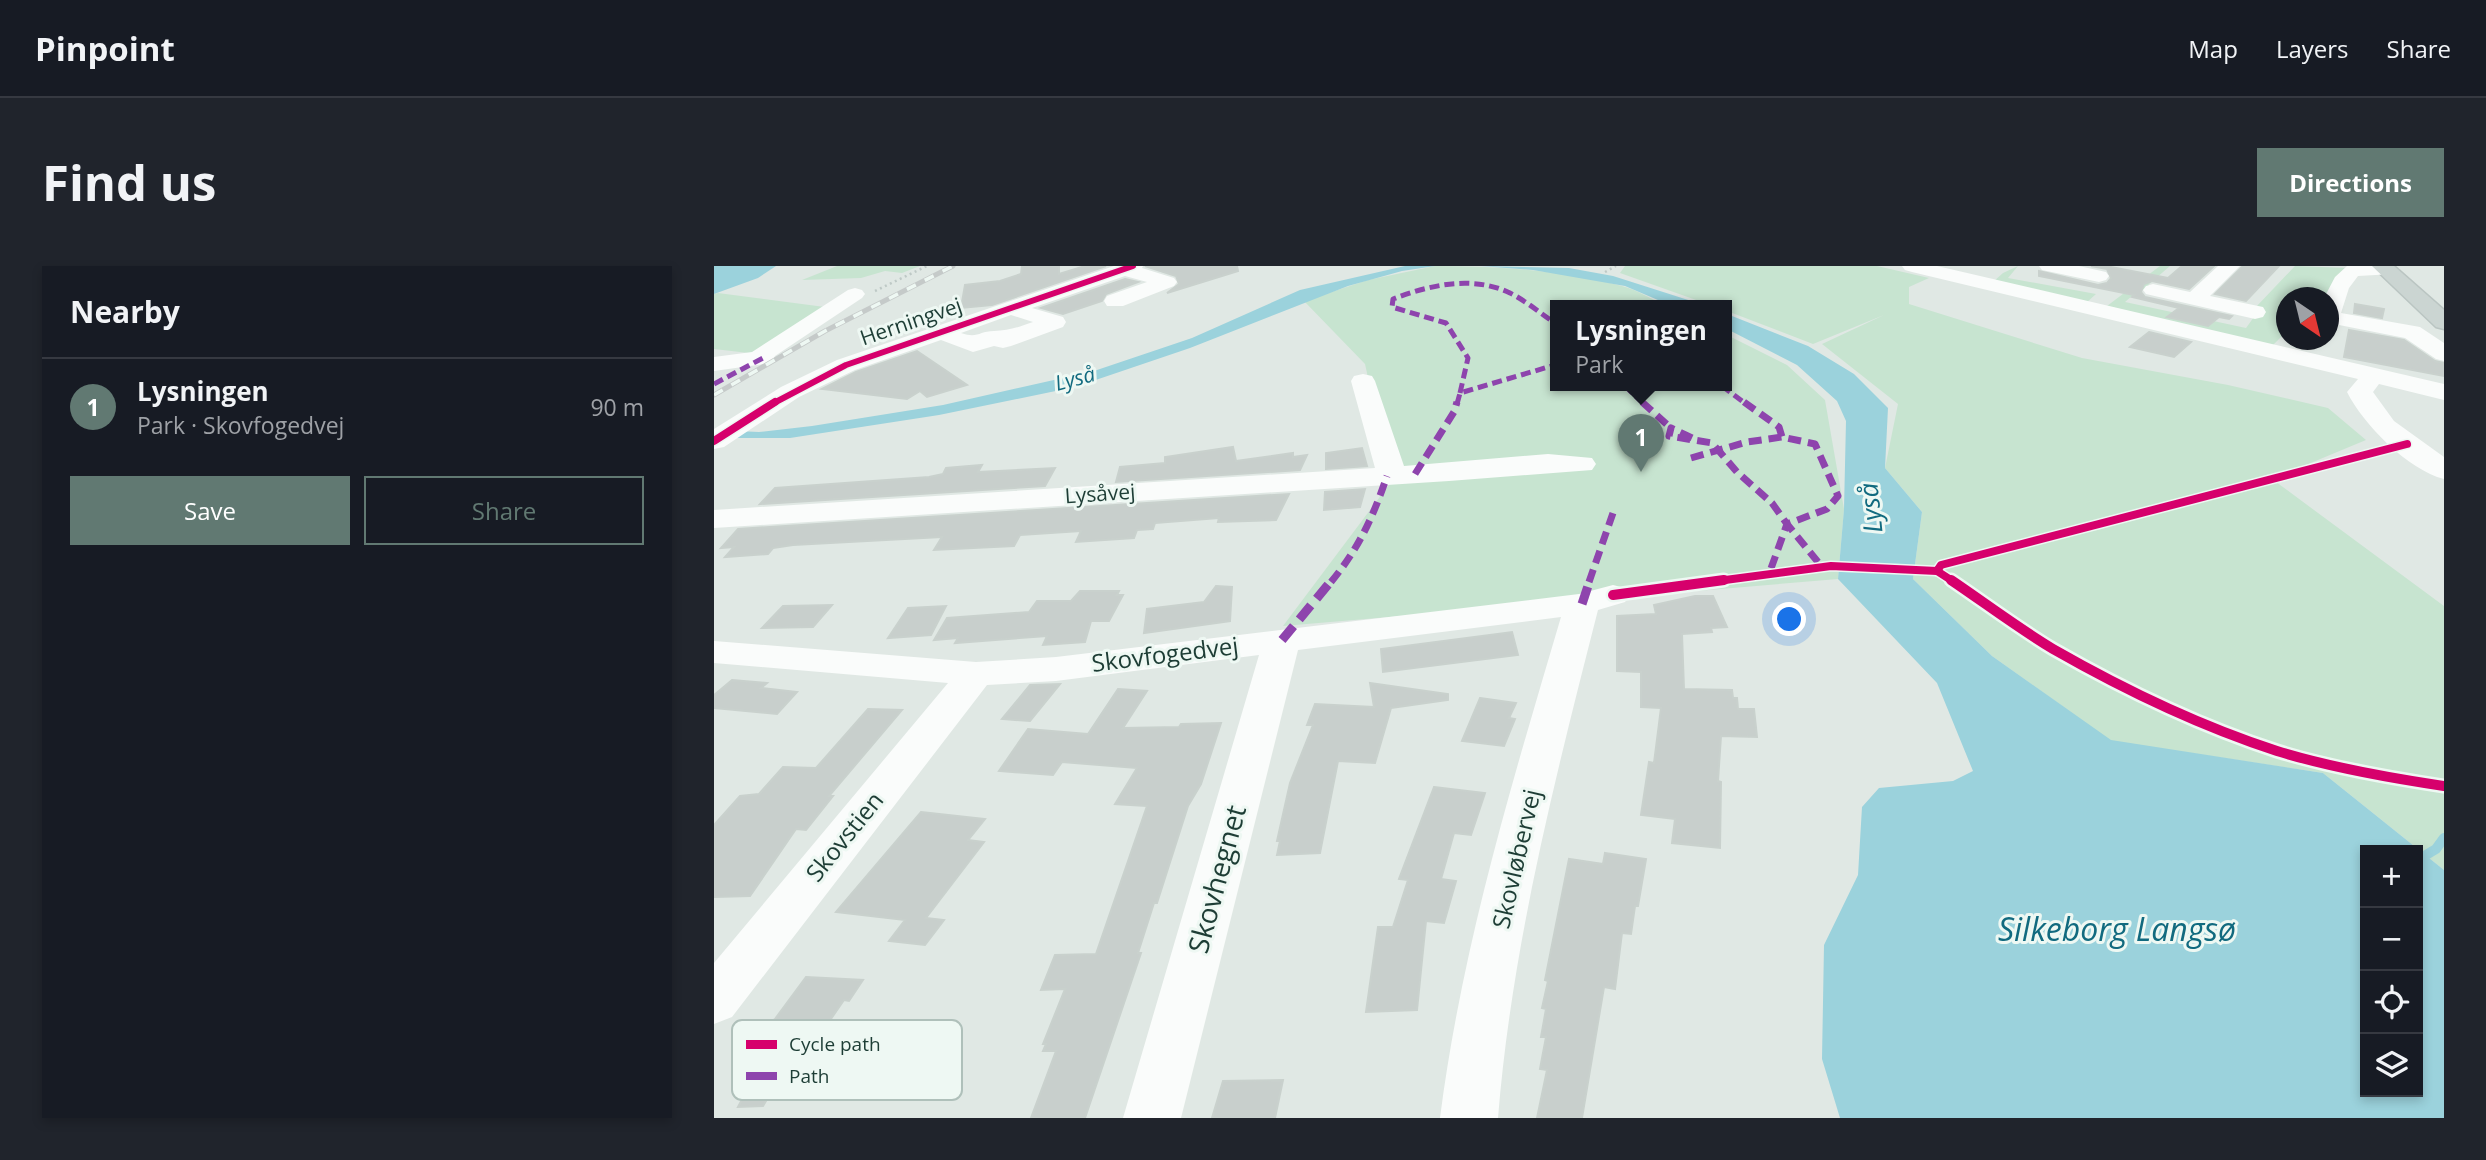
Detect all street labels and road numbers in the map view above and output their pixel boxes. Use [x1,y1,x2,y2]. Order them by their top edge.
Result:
street label: Herningvej [856,291,965,352]
street label: Lysåvej [1064,477,1136,509]
street label: Skovfogedvej [1090,628,1240,679]
street label: Skovstien [798,784,890,888]
street label: Skovløbervej [1483,786,1548,932]
street label: Skovhegnet [1178,800,1254,957]

